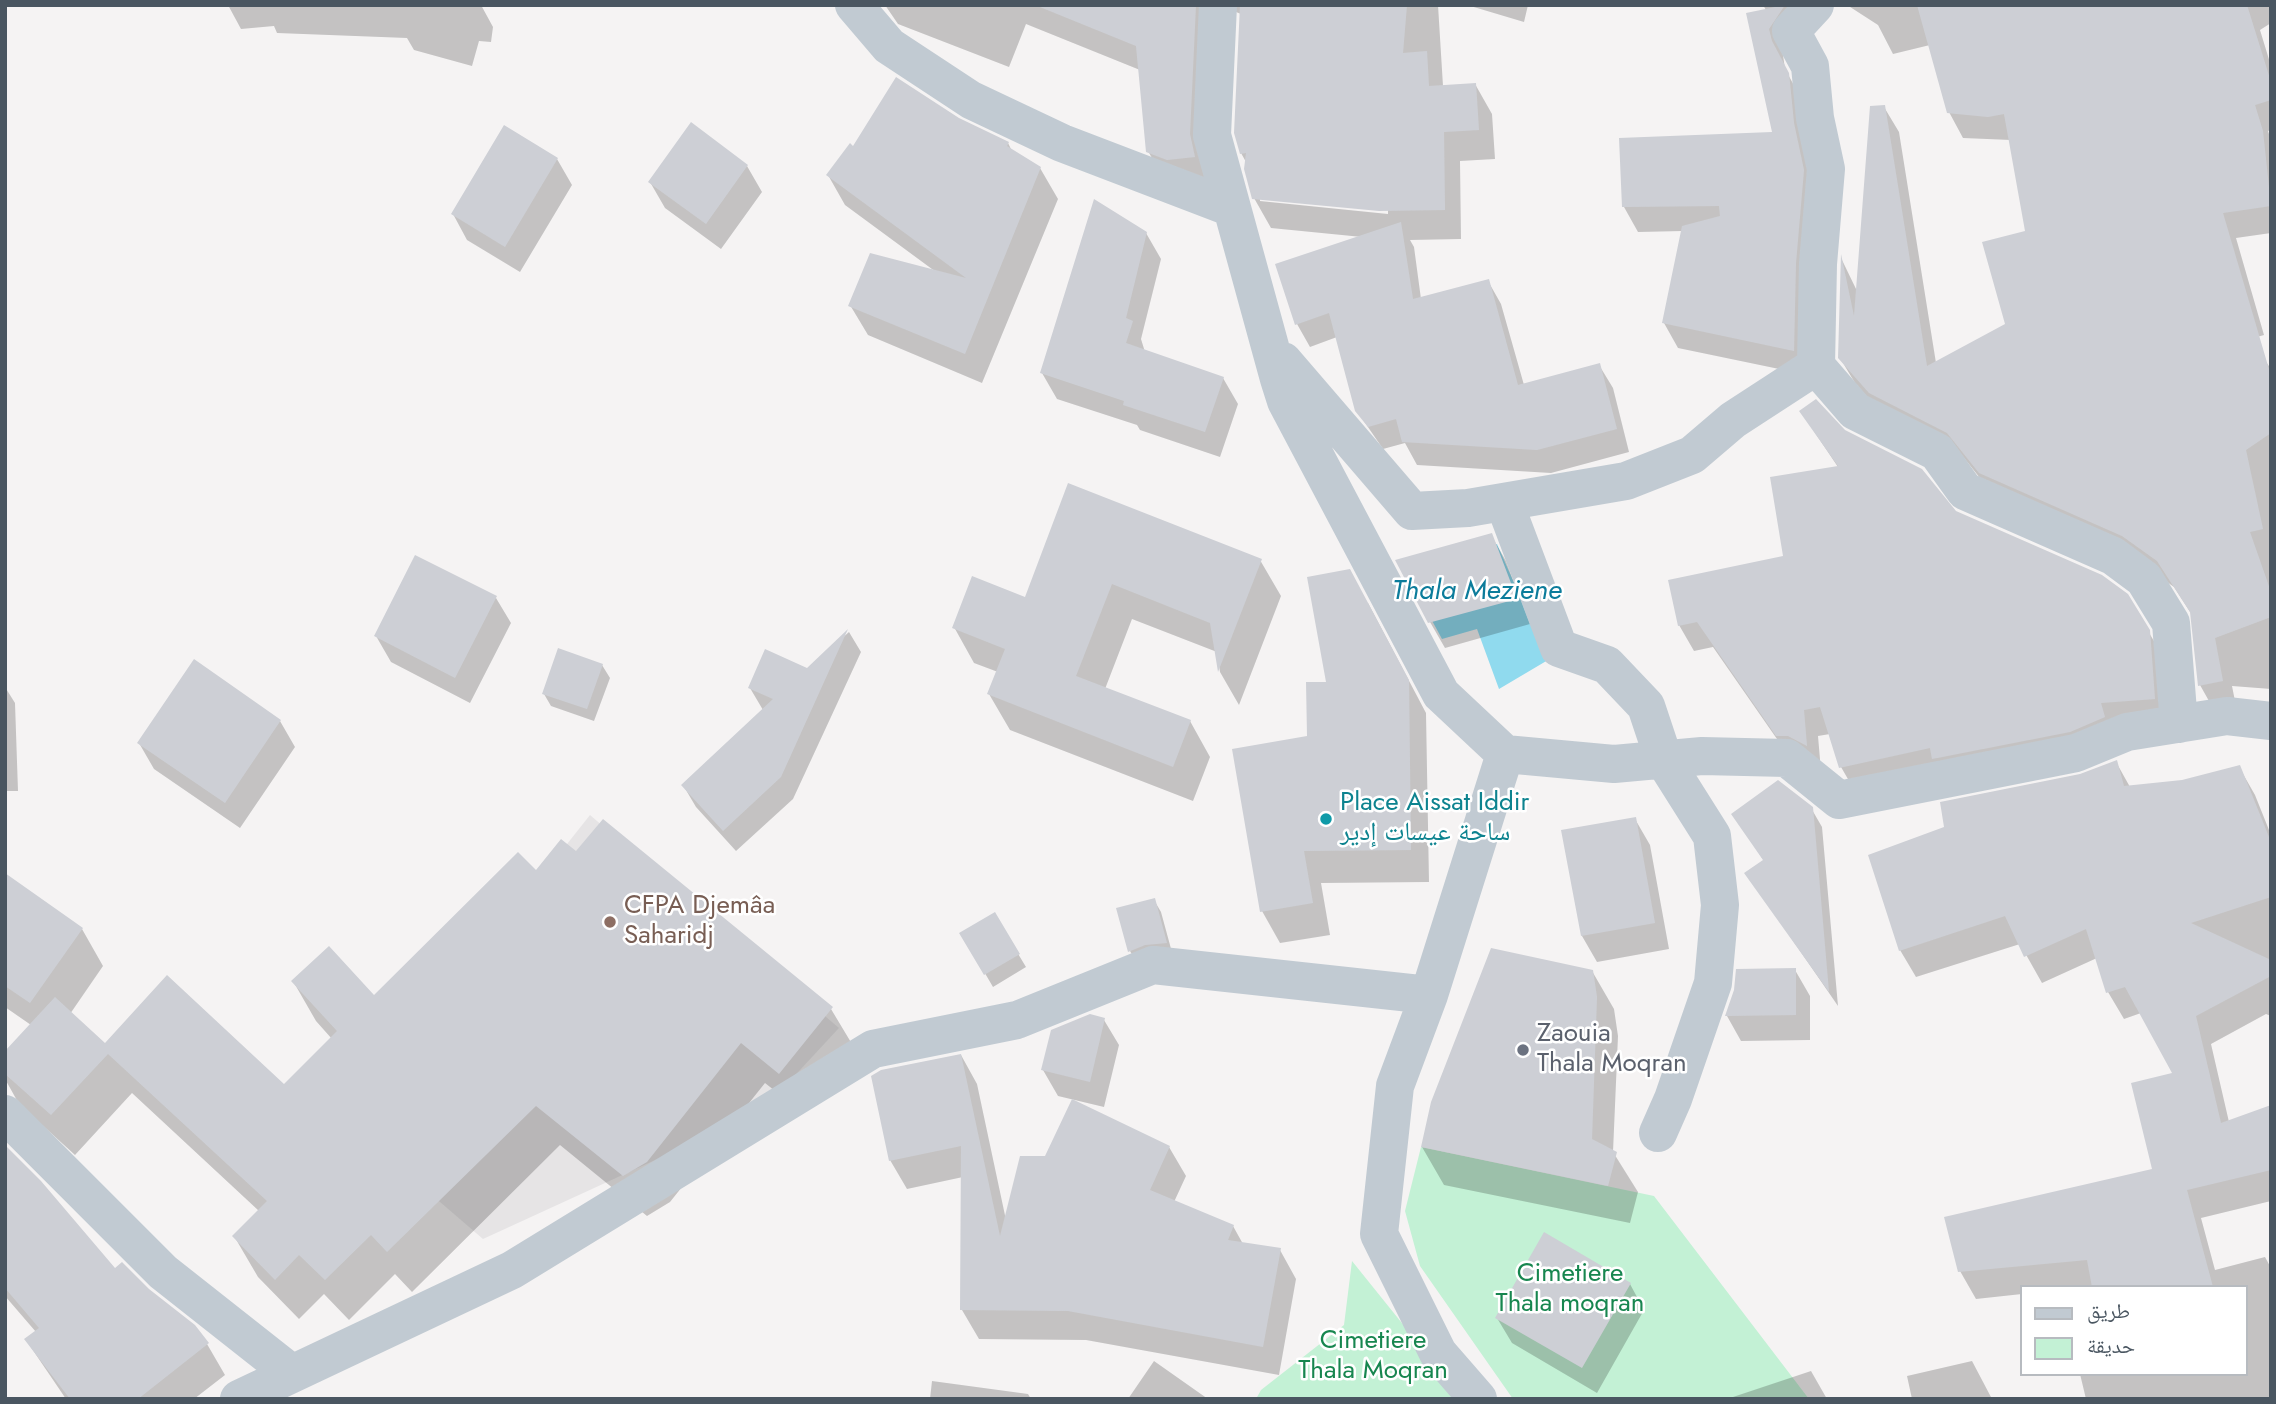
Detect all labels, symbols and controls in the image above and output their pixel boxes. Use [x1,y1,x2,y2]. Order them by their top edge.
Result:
water label: Thala Meziene [1392,575,1562,609]
place label: Place Aissat Iddir ساحة عيسات إدير [1340,788,1529,850]
marker: Place Aissat Iddir ساحة عيسات إدير [1318,811,1334,827]
place label: CFPA Djemâa Saharidj [624,891,775,953]
marker: CFPA Djemâa Saharidj [602,914,618,930]
place label: Zaouia Thala Moqran [1537,1019,1687,1080]
marker: Zaouia Thala Moqran [1515,1042,1531,1058]
park label: Cimetiere Thala moqran [1496,1259,1644,1320]
legend [2021,1285,2248,1376]
text: طريق [2087,1296,2130,1326]
park label: Cimetiere Thala Moqran [1298,1326,1448,1388]
text: حديقة [2087,1331,2135,1361]

